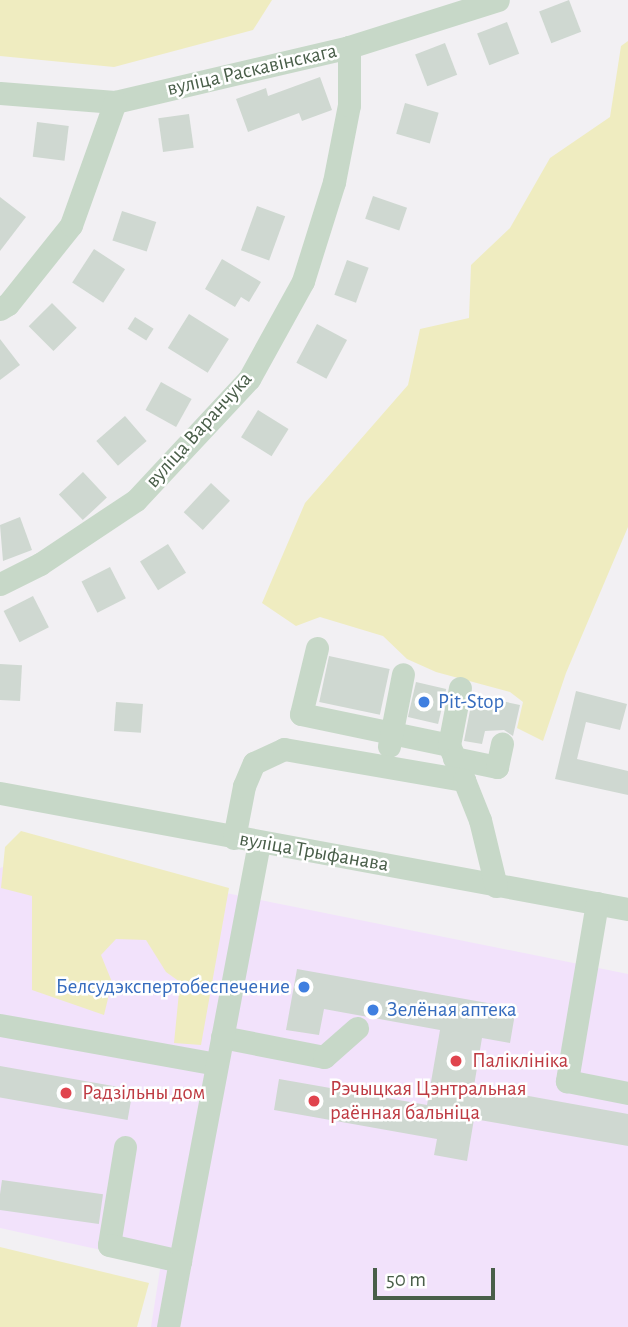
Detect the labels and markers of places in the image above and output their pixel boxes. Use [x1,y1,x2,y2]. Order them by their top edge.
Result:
place label: Pit-Stop [438,689,504,715]
marker: Pit-Stop [416,694,432,710]
place label: Белсудэкспертобеспечение [56,974,290,1000]
marker: Белсудэкспертобеспечение [296,979,312,995]
place label: Зелёная аптека [387,997,517,1023]
marker: Зелёная аптека [365,1002,381,1018]
place label: Паліклініка [472,1048,568,1074]
marker: Паліклініка [446,1051,466,1071]
place label: Рэчыцкая Цэнтральная раённая бальніца [330,1076,527,1126]
place label: Радзільны дом [82,1080,205,1106]
marker: Радзільны дом [56,1083,76,1103]
marker: Рэчыцкая Цэнтральная раённая бальніца [304,1091,324,1111]

